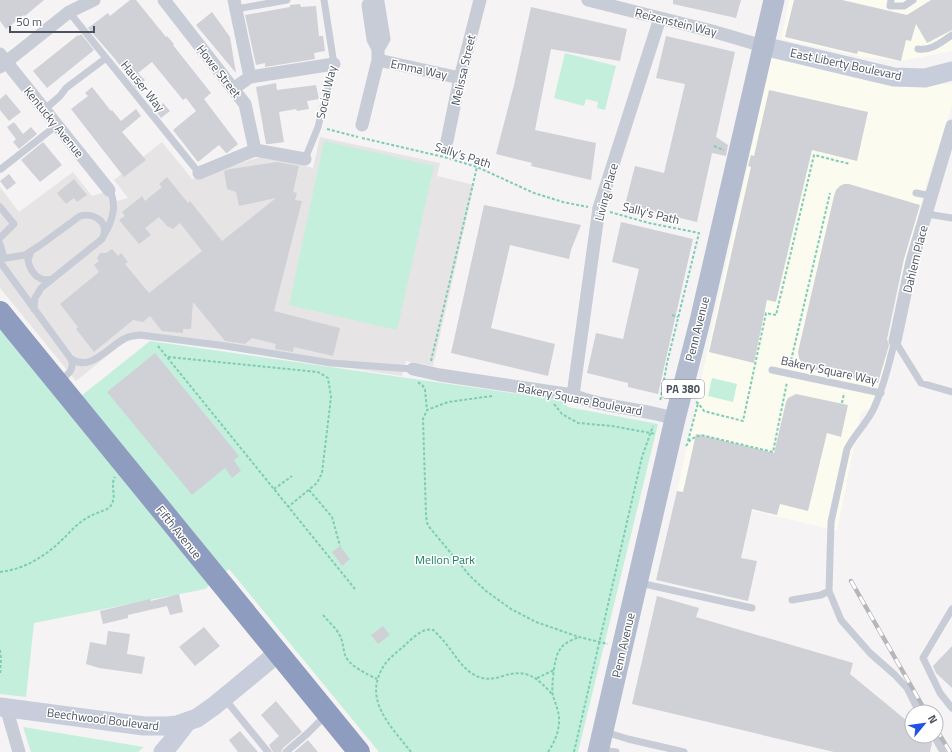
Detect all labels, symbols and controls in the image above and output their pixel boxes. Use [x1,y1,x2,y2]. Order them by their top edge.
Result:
street label: Reizenstein Way [633,3,719,41]
scale bar [10,8,94,34]
text: 50 m [16,12,42,31]
street label: Melissa Street [446,32,481,107]
street label: Howe Street [192,40,246,102]
street label: East Liberty Boulevard [789,43,903,85]
street label: Emma Way [389,54,449,84]
street label: Hauser Way [116,56,170,116]
street label: Social Way [311,63,341,121]
street label: Kentucky Avenue [19,82,89,162]
street label: Sally’s Path [432,137,494,173]
street label: Living Place [589,161,623,223]
street label: Sally's Path [620,197,682,229]
street label: Dahlem Place [897,223,933,295]
street label: Penn Avenue [680,295,714,363]
street label: Bakery Square Way [779,351,879,389]
street label: Bakery Square Boulevard [516,378,644,420]
road number: PA 380 [662,380,704,398]
street label: Fifth Avenue [152,501,206,563]
park label: Mellon Park [415,550,475,569]
street label: Penn Avenue [606,611,640,679]
street label: Beechwood Boulevard [46,703,160,735]
north arrow [904,704,944,744]
text: N [924,712,942,726]

